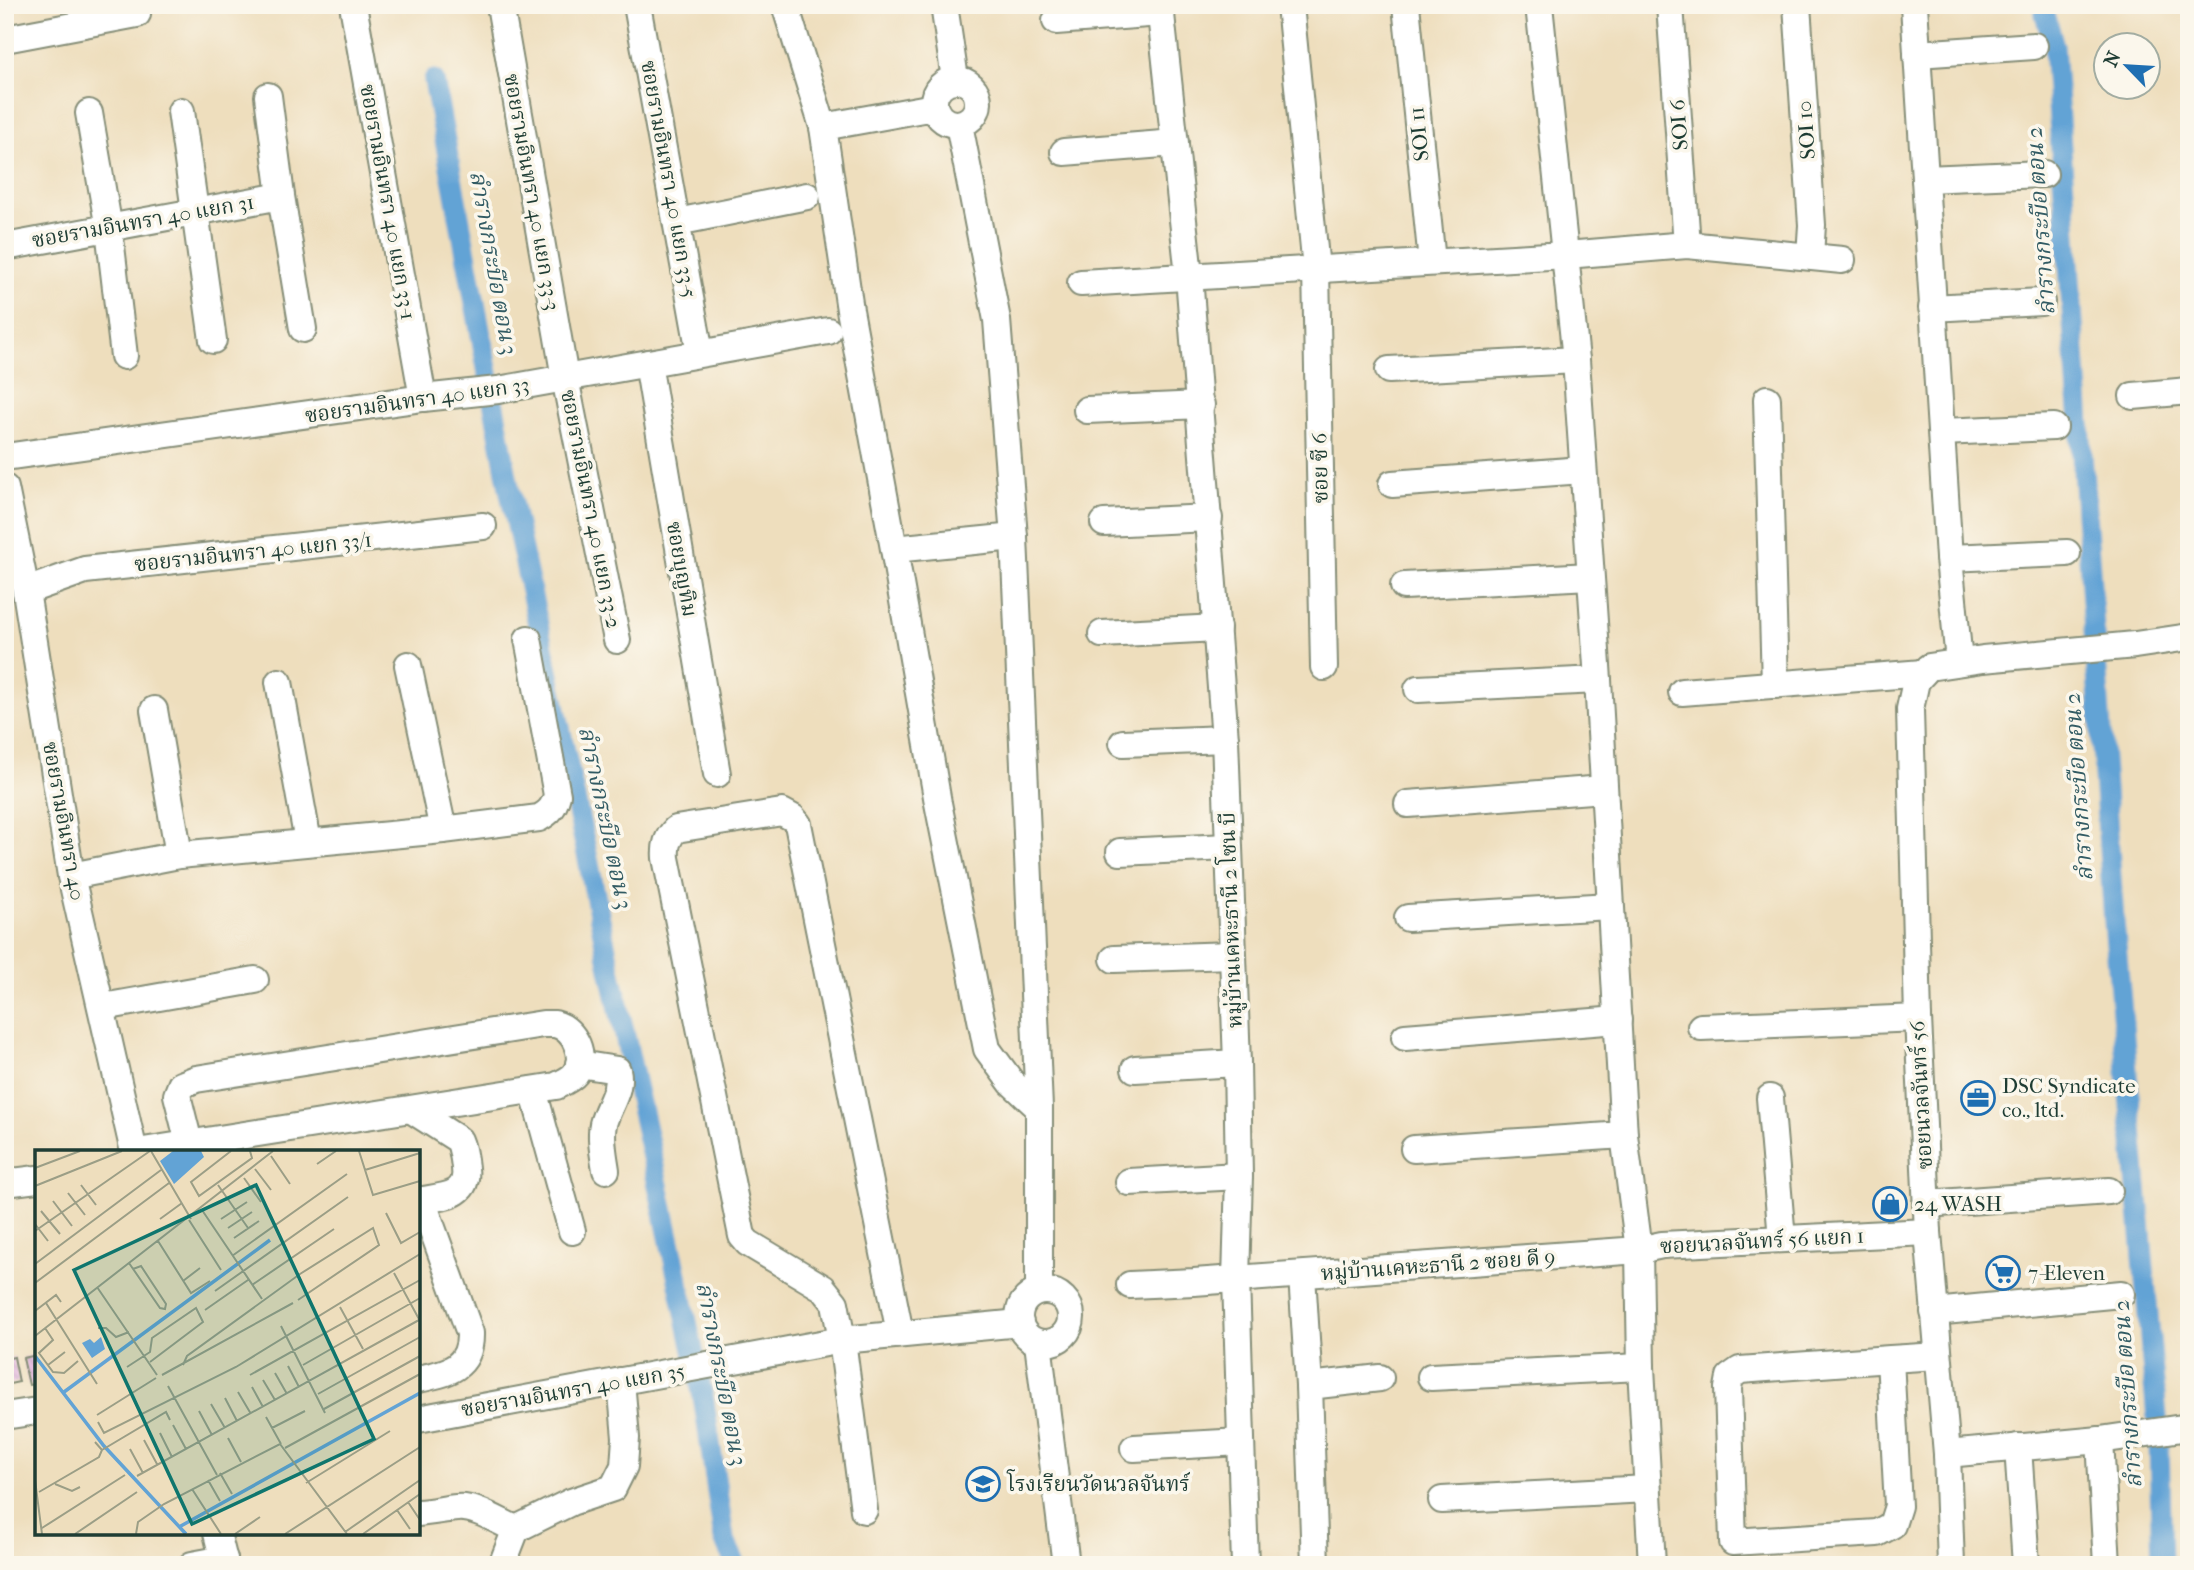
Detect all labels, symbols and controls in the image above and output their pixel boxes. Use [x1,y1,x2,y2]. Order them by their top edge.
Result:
north arrow [2092,32,2162,102]
text: N [2099,48,2126,70]
street label: ซอยรามอินทรา 40 แยก 33-5 [636,58,702,300]
street label: ซอยรามอินทรา 40 แยก 33-3 [499,72,565,312]
street label: ซอยรามอินทรา 40 แยก 33-1 [355,82,421,322]
street label: SOI 6 [1665,98,1693,151]
street label: SOI 10 [1792,100,1820,160]
street label: SOI 11 [1404,105,1434,163]
water label: ลำรางกระบือ ตอน 2 [2020,126,2061,316]
water label: ลำรางกระบือ ตอน 3 [464,169,523,357]
street label: ซอยรามอินทรา 40 แยก 31 [30,190,256,252]
street label: ซอยรามอินทรา 40 แยก 33 [303,372,531,428]
street label: ซอยรามอินทรา 40 แยก 33-2 [556,388,626,631]
street label: ซอย ซี 6 [1307,432,1333,504]
street label: ซอยบุญทิม [660,519,702,619]
street label: ซอยรามอินทรา 40 แยก 33/1 [133,528,373,576]
water label: ลำรางกระบือ ตอน 2 [2058,692,2099,882]
water label: ลำรางกระบือ ตอน 3 [573,724,638,912]
street label: ซอยรามอินทรา 40 [38,740,90,902]
street label: หมู่บ้านเคหะธานี 2 โซน บี [1212,812,1248,1029]
street label: ซอยนวลจันทร์ 56 [1904,1019,1937,1170]
place label: DSC Syndicate co., ltd. [2002,1074,2136,1122]
office icon: DSC Syndicate co., ltd. [1959,1079,1997,1117]
inset map [35,1150,420,1535]
shop icon: 24 WASH [1871,1185,1909,1223]
place label: 24 WASH [1914,1192,2002,1216]
street label: ซอยนวลจันทร์ 56 แยก 1 [1659,1223,1865,1258]
street label: หมู่บ้านเคหะธานี 2 ซอย ดี 9 [1320,1245,1556,1286]
supermarket icon: 7-Eleven [1984,1254,2022,1292]
place label: 7-Eleven [2028,1261,2105,1285]
water label: ลำรางกระบือ ตอน 3 [690,1280,753,1468]
water label: ลำรางกระบือ ตอน 2 [2107,1299,2148,1489]
street label: ซอยรามอินทรา 40 แยก 35 [459,1358,687,1422]
school or university icon: โรงเรียนวัดนวลจันทร์ [964,1465,1002,1503]
place label: โรงเรียนวัดนวลจันทร์ [1006,1469,1191,1496]

